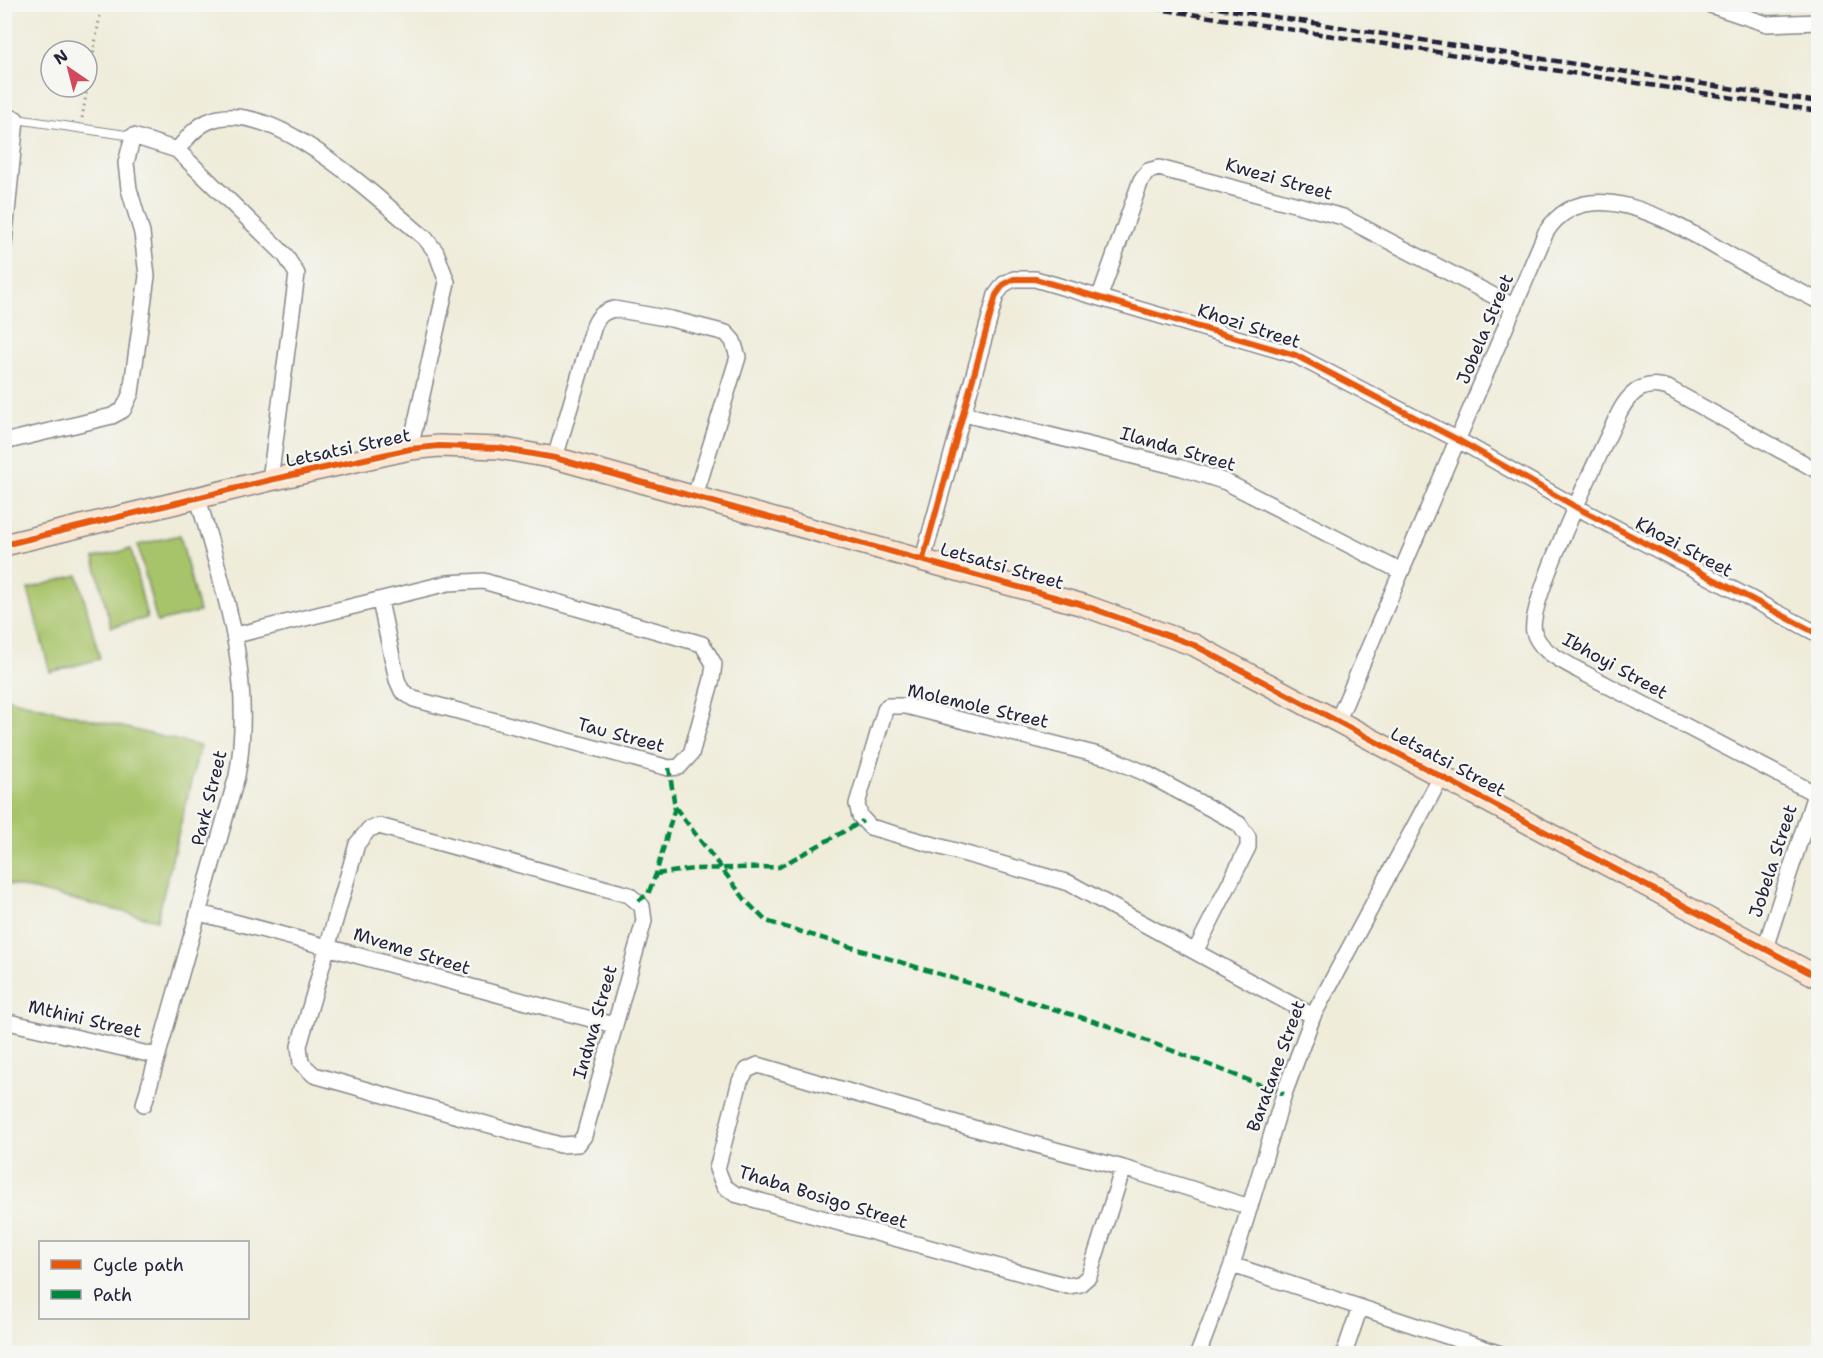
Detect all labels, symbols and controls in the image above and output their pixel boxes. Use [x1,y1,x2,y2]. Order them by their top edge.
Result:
north arrow [39,39,99,99]
text: N [49,45,72,69]
street label: Kwezi Street [1223,152,1336,206]
street label: Jobela Street [1451,270,1519,388]
street label: Khozi Street [1194,298,1304,354]
street label: Ilanda Street [1117,421,1239,477]
street label: Letsatsi Street [283,423,413,473]
street label: Khozi Street [1631,511,1737,583]
street label: Letsatsi Street [937,537,1067,595]
street label: Ibhoyi Street [1558,627,1672,705]
street label: Molemole Street [905,678,1051,734]
street label: Tau Street [575,712,667,758]
street label: Letsatsi Street [1386,721,1510,803]
street label: Park Street [186,748,232,848]
street label: Jobela Street [1743,801,1803,921]
street label: Mveme Street [351,922,474,980]
street label: Indwa Street [567,962,623,1082]
street label: Mthini Street [26,994,144,1044]
street label: Baratane Street [1241,997,1311,1135]
street label: Thaba Bosigo Street [735,1160,911,1234]
legend [39,1241,249,1319]
text: Cycle path [93,1253,184,1277]
text: Path [93,1283,132,1307]

